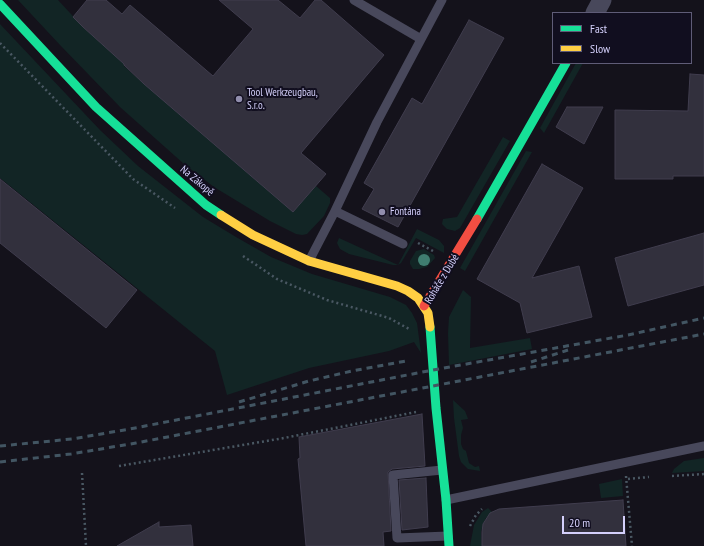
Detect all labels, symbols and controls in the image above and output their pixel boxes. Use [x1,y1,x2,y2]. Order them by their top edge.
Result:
legend [552,12,692,64]
text: Fast [590,21,607,36]
text: Slow [590,41,610,56]
place label: Tool Werkzeugbau, S.r.o. [247,86,318,112]
marker: Tool Werkzeugbau, S.r.o. [234,94,244,104]
street label: Na Zákopě [177,163,217,199]
place label: Fontána [390,205,421,219]
marker: Fontána [377,207,387,217]
street label: Roháče z Dubé [422,252,462,306]
scale bar [564,508,627,534]
text: 20 m [569,515,590,530]

